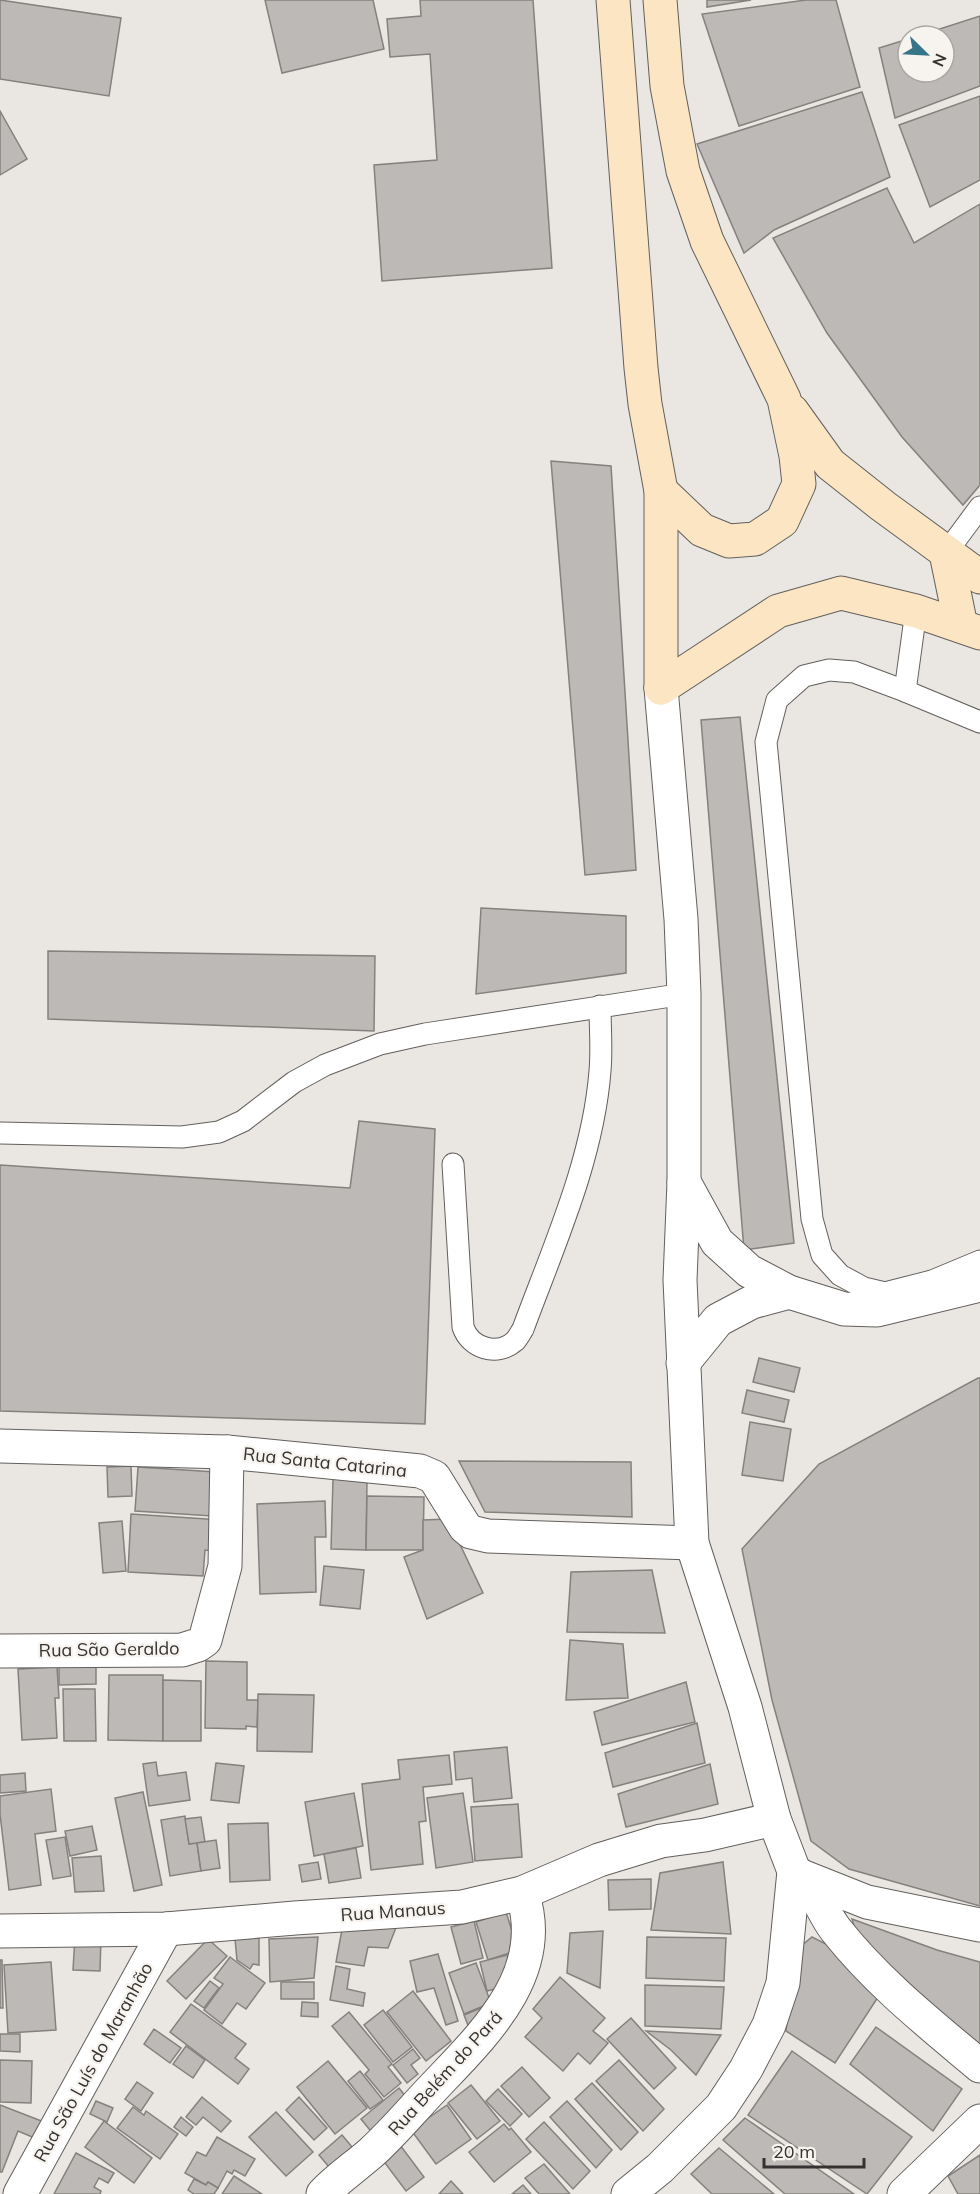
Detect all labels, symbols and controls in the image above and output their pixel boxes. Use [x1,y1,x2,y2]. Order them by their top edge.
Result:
north arrow [896,24,956,84]
text: N [928,51,951,70]
street label: Rua Santa Catarina [242,1442,408,1482]
street label: Rua São Geraldo [38,1636,180,1662]
street label: Rua Manaus [340,1896,446,1926]
street label: Rua São Luís do Maranhão [28,1958,158,2166]
street label: Rua Belém do Pará [383,2006,507,2140]
scale bar [764,2131,864,2169]
text: 20 m [773,2140,815,2163]

